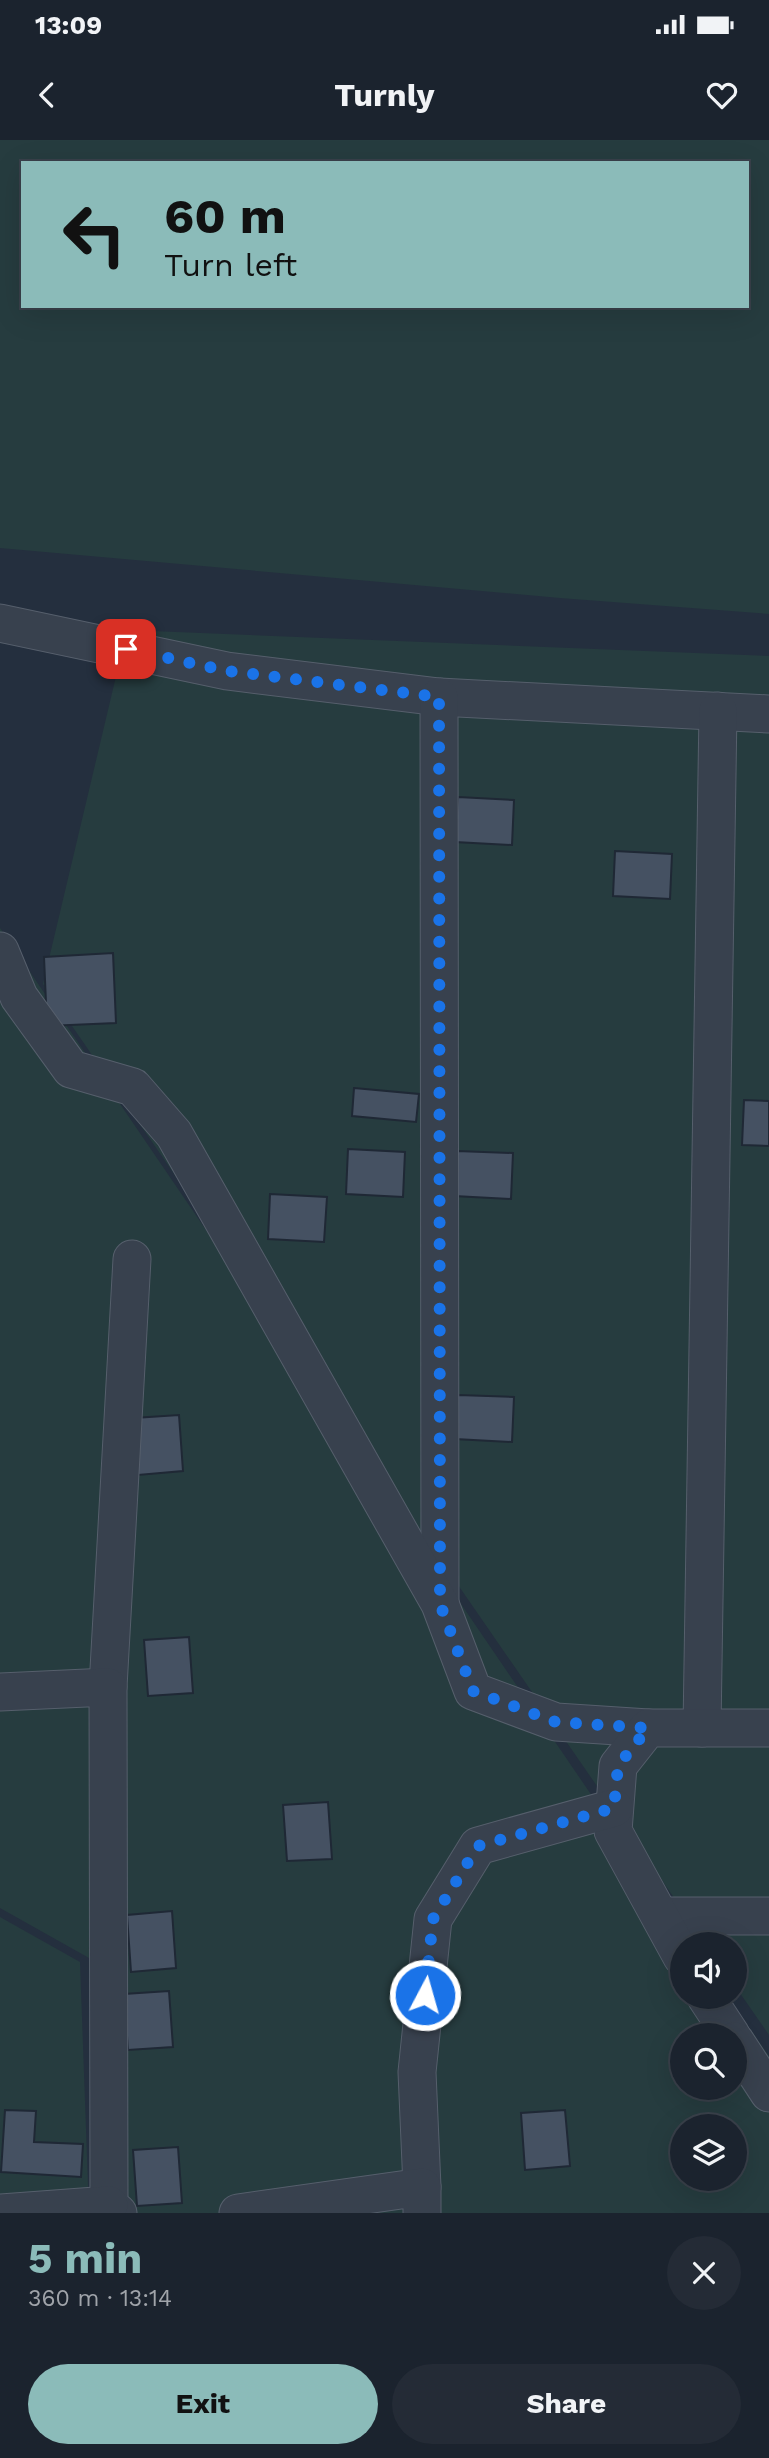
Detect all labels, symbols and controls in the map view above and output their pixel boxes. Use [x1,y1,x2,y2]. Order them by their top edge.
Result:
text: 13:09 [35,10,102,40]
icon: back [28,76,66,114]
text: Turnly [334,76,435,114]
icon: heart [703,76,741,114]
text: 60 m [164,187,286,245]
icon: left [49,189,140,280]
text: Turn left [164,246,297,284]
pin [96,619,156,679]
icon: arrive [107,630,145,668]
map controls [670,1932,747,2191]
button: sound [670,1932,747,2009]
position arrow [388,1958,462,2032]
button: search [670,2023,747,2100]
button: layers [670,2114,747,2191]
text: 5 min [28,2234,142,2283]
button: close [667,2236,741,2310]
text: 360 m · 13:14 [28,2285,172,2312]
button: Exit [28,2364,378,2444]
button: Share [392,2364,741,2444]

